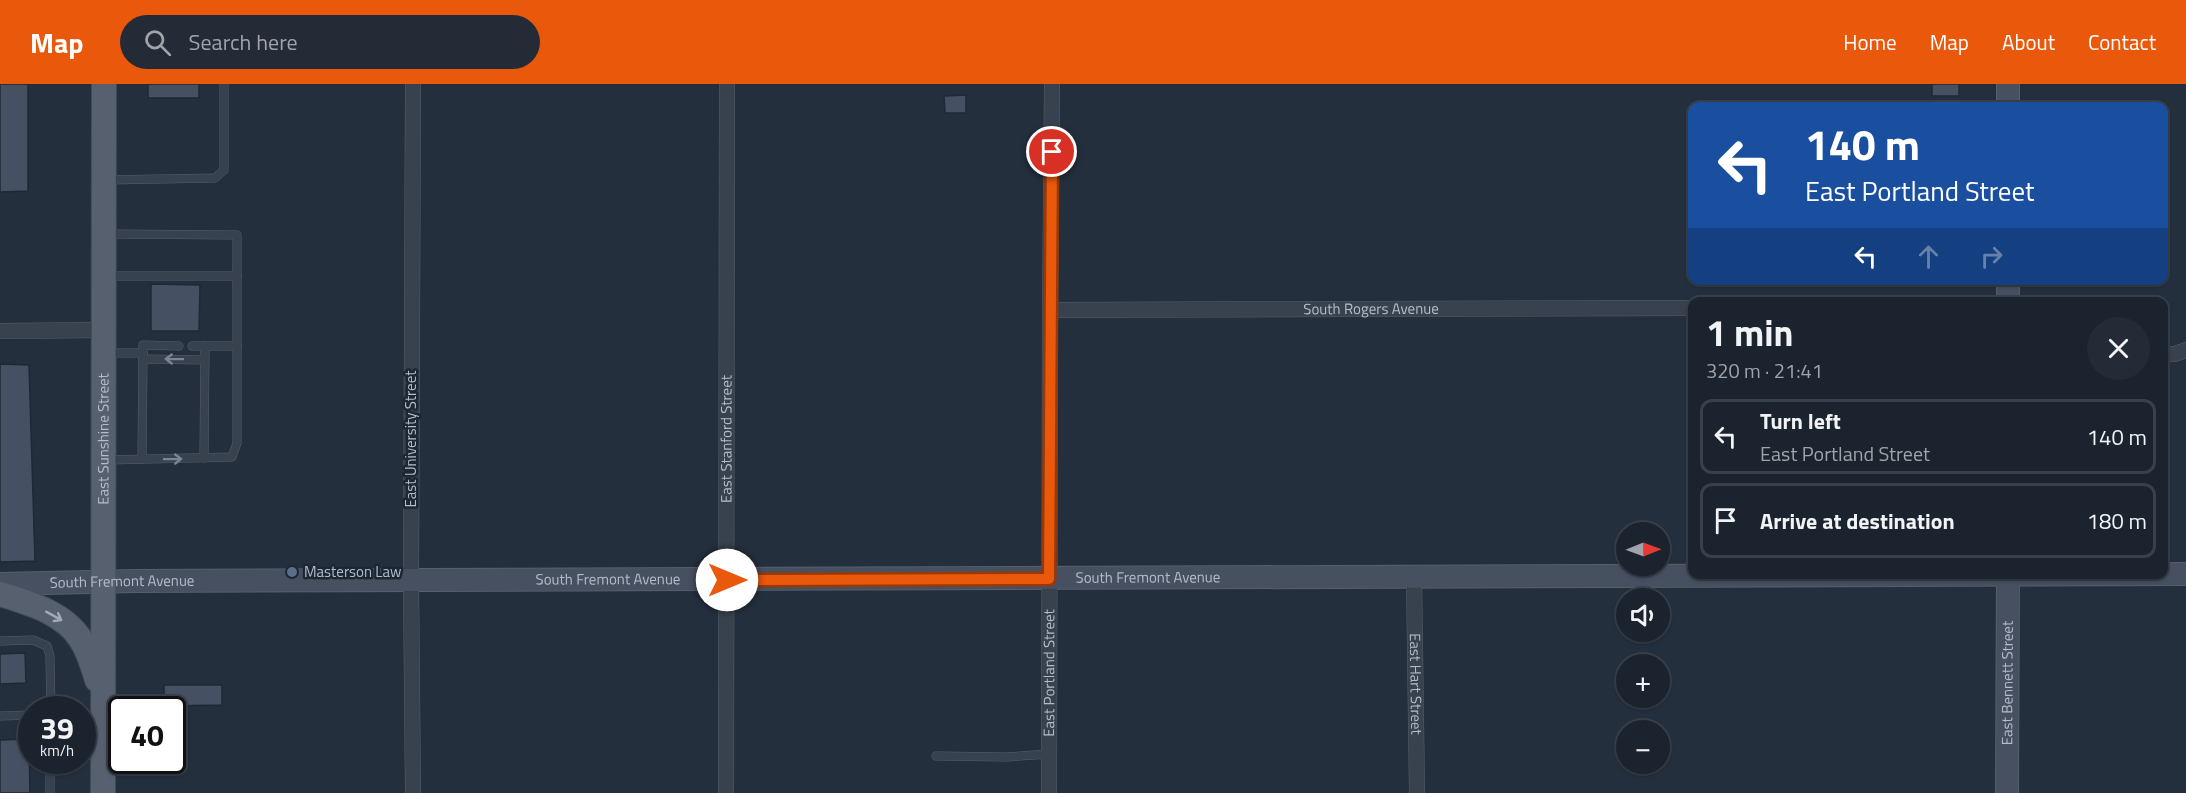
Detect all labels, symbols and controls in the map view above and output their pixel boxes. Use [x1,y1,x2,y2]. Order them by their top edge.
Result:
search box [120,15,540,69]
text: Map [30,21,84,64]
text: Search here [189,25,298,59]
icon: search [141,26,174,59]
text: Home [1843,26,1897,58]
text: Map [1930,26,1969,58]
text: About [2002,26,2055,58]
text: Contact [2088,26,2156,58]
text: 140 m [1805,112,1920,176]
pin [1026,126,1077,177]
icon: left [1706,126,1784,204]
icon: arrive [1035,135,1068,168]
text: East Portland Street [1805,170,2035,211]
icon: left [1849,240,1882,273]
icon: ahead [1912,240,1945,273]
icon: right [1975,240,2008,273]
street label: South Rogers Avenue [1303,297,1439,320]
text: 1 min [1706,305,1793,360]
button: close [2087,317,2150,380]
one-way arrow [165,353,185,365]
text: 320 m · 21:41 [1706,355,1823,386]
street label: East University Street [399,370,422,507]
street label: East Sunshine Street [91,372,115,505]
street label: East Stanford Street [714,374,738,503]
text: Turn left [1760,404,1841,438]
icon: left [1709,420,1742,453]
text: 140 m [2087,420,2147,454]
text: East Portland Street [1760,438,1930,469]
one-way arrow [163,453,183,465]
icon: arrive [1709,504,1742,537]
text: Arrive at destination [1760,504,1955,538]
text: 180 m [2087,504,2147,538]
north arrow [1616,522,1670,576]
map controls [1616,522,1670,774]
position arrow [695,548,759,612]
place label: Masterson Law [304,560,402,583]
marker: Masterson Law [285,565,299,579]
street label: South Fremont Avenue [1075,565,1220,589]
street label: South Fremont Avenue [535,567,680,591]
street label: South Fremont Avenue [49,569,194,594]
button: sound [1616,588,1670,642]
street label: East Portland Street [1037,608,1060,737]
one-way arrow [45,610,62,622]
street label: East Bennett Street [1995,620,2019,745]
street label: East Hart Street [1404,633,1428,736]
button: + [1616,654,1670,708]
speed limit sign: 40 [108,696,186,774]
text: 39 [40,705,74,751]
button: − [1616,720,1670,774]
text: km/h [40,739,74,762]

